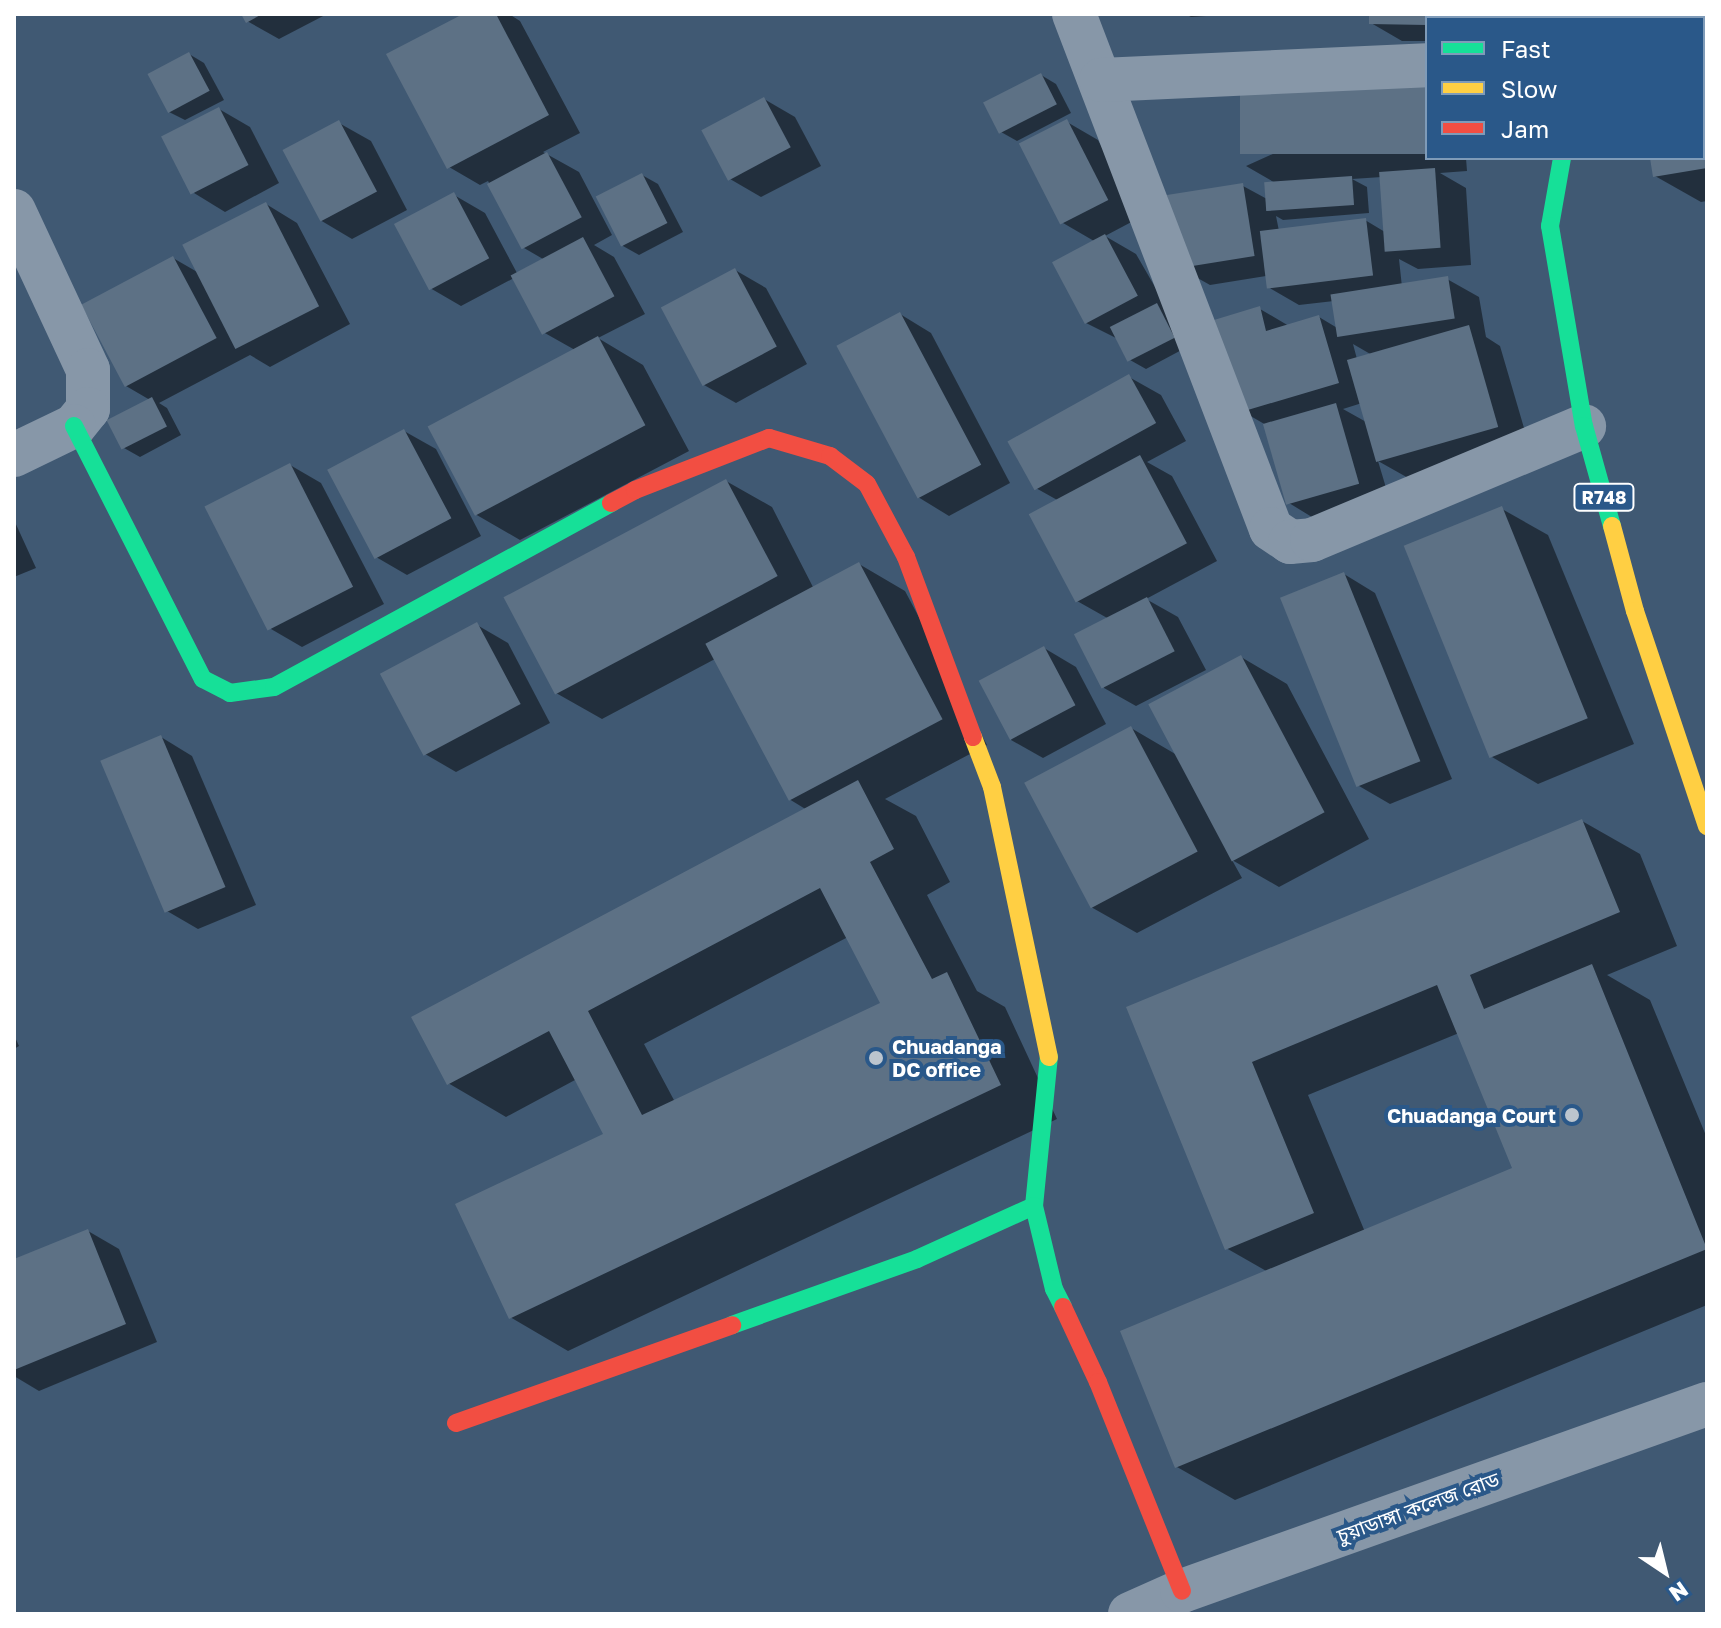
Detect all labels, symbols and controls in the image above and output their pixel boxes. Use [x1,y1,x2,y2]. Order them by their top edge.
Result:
legend [1425,16,1705,160]
text: Fast [1501,34,1551,63]
text: Slow [1501,74,1557,103]
text: Jam [1501,114,1549,143]
road number: R748 [1572,483,1636,511]
place label: Chuadanga DC office [892,1034,1002,1081]
marker: Chuadanga DC office [867,1049,885,1067]
place label: Chuadanga Court [1387,1103,1556,1127]
marker: Chuadanga Court [1563,1106,1581,1124]
street label: চুয়াডাঙ্গা কলেজ রোড [1333,1466,1503,1548]
north arrow [1625,1532,1705,1612]
text: N [1664,1576,1694,1608]

